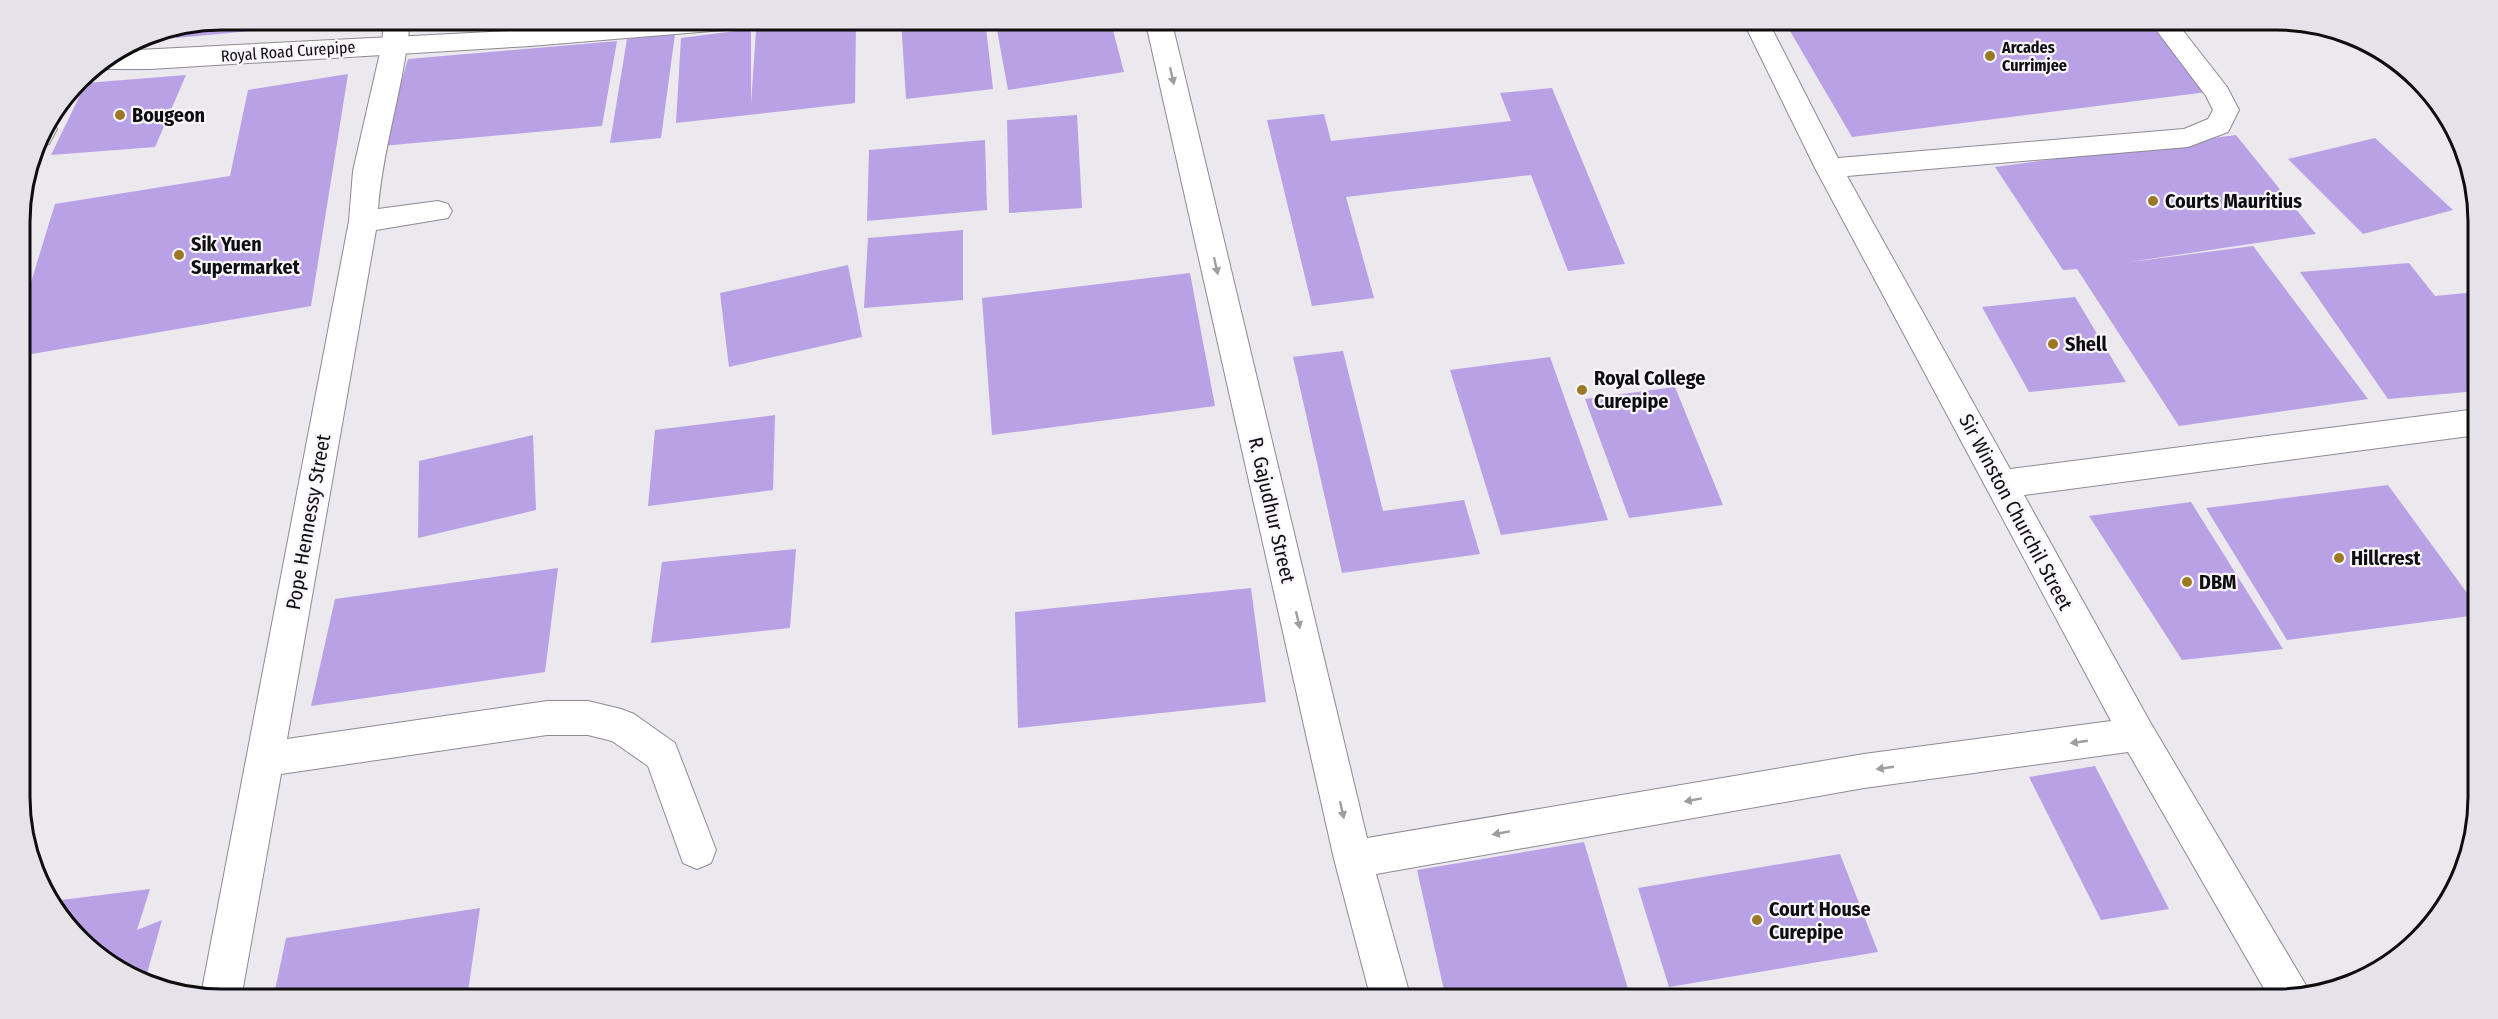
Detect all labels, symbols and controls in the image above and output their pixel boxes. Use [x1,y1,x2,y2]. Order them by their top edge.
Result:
street label: Royal Road Curepipe [220,37,356,66]
place label: Arcades Currimjee [2001,38,2067,75]
marker: Arcades Currimjee [1983,49,1997,63]
one-way arrow [1167,67,1177,86]
place label: Bougeon [132,103,205,127]
marker: Bougeon [113,108,127,122]
place label: Courts Mauritius [2165,189,2302,213]
marker: Courts Mauritius [2146,194,2160,208]
place label: Sik Yuen Supermarket [191,232,301,279]
marker: Sik Yuen Supermarket [172,248,186,262]
one-way arrow [1211,257,1221,276]
place label: Shell [2065,332,2107,356]
marker: Shell [2046,337,2060,351]
place label: Royal College Curepipe [1594,366,1705,413]
marker: Royal College Curepipe [1575,383,1589,397]
street label: Sir Winston Churchil Street [1954,410,2078,614]
street label: Pope Hennessy Street [281,432,335,612]
street label: R. Gajudhur Street [1244,435,1301,586]
place label: Hillcrest [2351,546,2421,570]
marker: Hillcrest [2332,551,2346,565]
place label: DBM [2199,570,2236,594]
marker: DBM [2180,575,2194,589]
one-way arrow [1293,611,1303,629]
one-way arrow [2069,738,2088,747]
one-way arrow [1876,763,1895,773]
one-way arrow [1684,796,1703,805]
one-way arrow [1337,801,1347,819]
one-way arrow [1491,829,1510,838]
place label: Court House Curepipe [1769,897,1871,944]
marker: Court House Curepipe [1750,913,1764,927]

